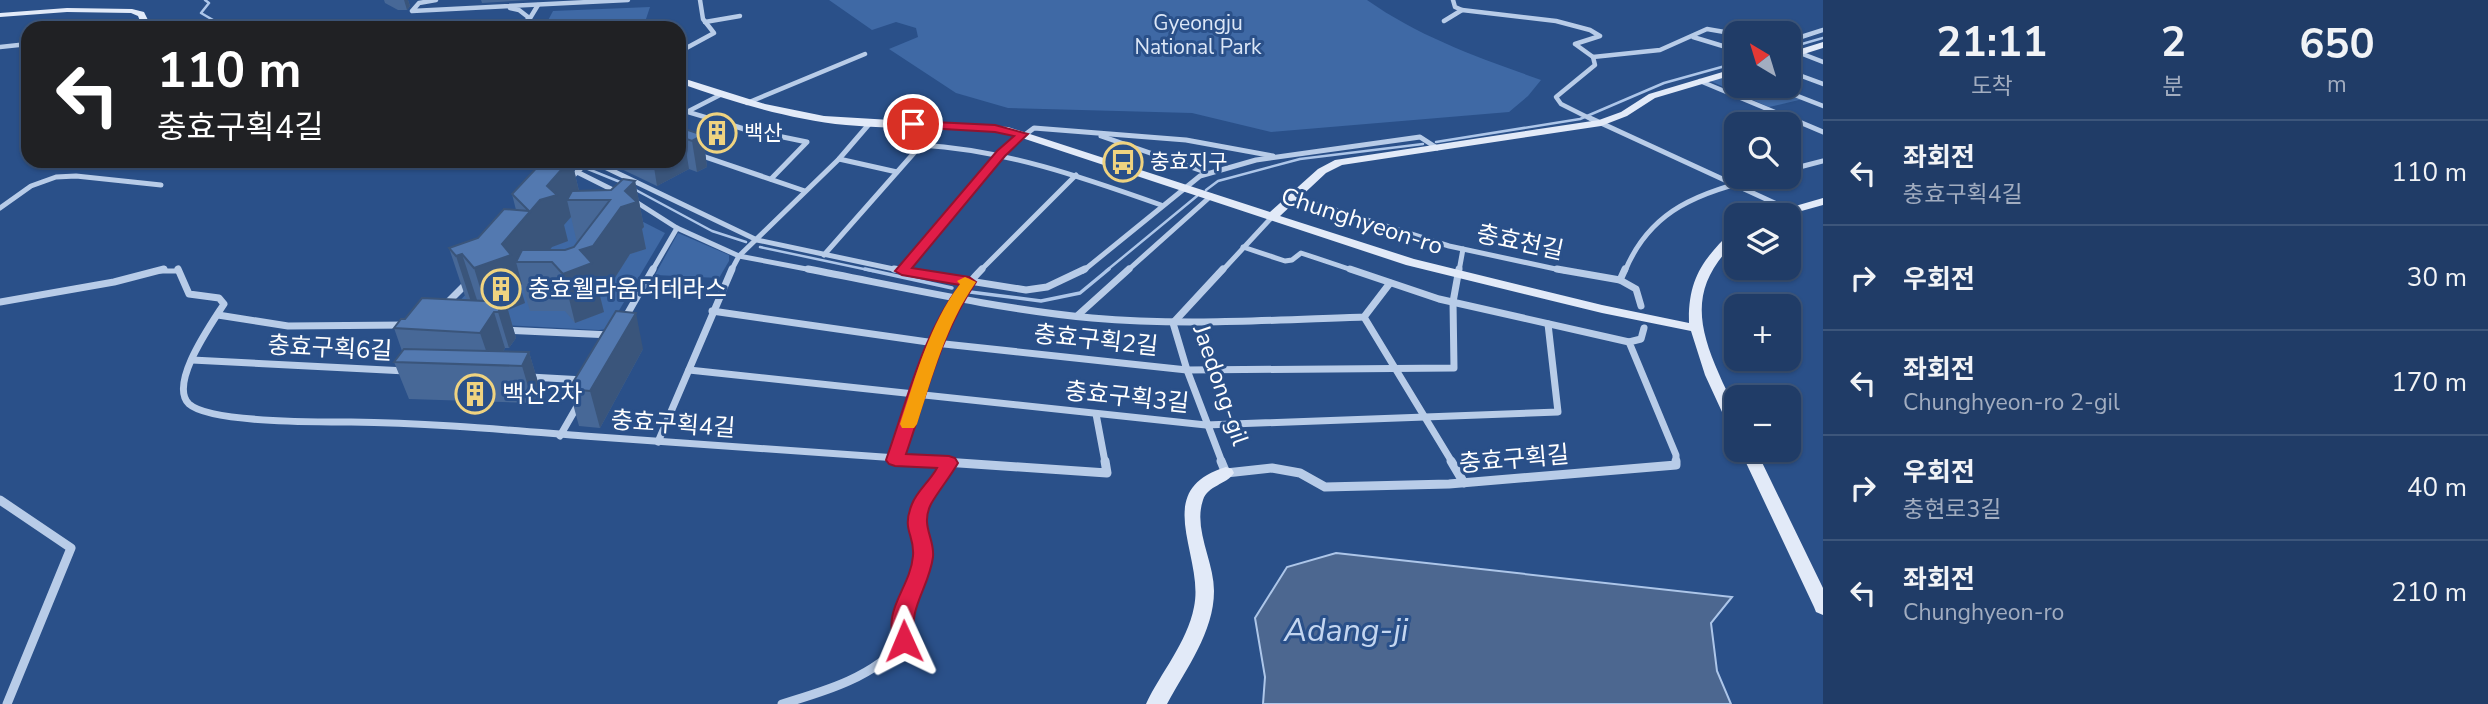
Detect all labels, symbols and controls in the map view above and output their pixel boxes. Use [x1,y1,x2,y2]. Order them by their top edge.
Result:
park label: Gyeongju National Park [1134,9,1262,61]
text: 21:11 [1936,14,2047,71]
text: 2 [2161,14,2186,71]
text: 650 [2299,16,2375,73]
north arrow [1724,21,1801,98]
map controls [1724,21,1801,462]
text: 110 m [157,37,301,104]
icon: left [42,49,133,140]
text: m [2327,69,2347,100]
text: 도착 [1971,71,2013,102]
text: 분 [2163,71,2184,102]
pin [883,94,943,154]
icon: arrive [894,105,932,143]
text: 충효구획4길 [157,106,323,149]
building icon: 백산 [696,112,738,154]
button: search [1724,112,1801,189]
place label: 백산 [744,119,783,147]
text: 좌회전 [1903,140,1975,175]
bus stop icon: 충효지구 [1102,141,1144,183]
place label: 충효지구 [1150,148,1227,176]
icon: left [1844,154,1882,192]
text: 110 m [2391,155,2467,190]
text: 충효구획4길 [1903,179,2023,210]
street label: Chunghyeon-ro [1277,180,1447,262]
button: layers [1724,203,1801,280]
street label: 충효천길 [1473,217,1567,267]
icon: right [1844,259,1882,297]
text: 30 m [2407,260,2467,295]
text: 우회전 [1903,262,1975,297]
building icon: 충효웰라움더테라스 [480,268,522,310]
place label: 충효웰라움더테라스 [528,273,727,305]
button: + [1724,294,1801,371]
street label: 충효구획2길 [1032,318,1160,362]
street label: Jaedong-gil [1185,319,1257,450]
street label: 충효구획6길 [267,329,393,367]
text: 좌회전 [1903,352,1975,387]
icon: left [1844,364,1882,402]
text: 170 m [2391,365,2467,400]
building icon: 백산2차 [454,373,496,415]
street label: 충효구획3길 [1063,375,1191,419]
place label: 백산2차 [502,378,583,410]
button: − [1724,385,1801,462]
text: Chunghyeon-ro 2-gil [1903,387,2120,418]
street label: 충효구획4길 [610,404,736,444]
street label: 충효구획길 [1458,438,1570,480]
text: 우회전 [1903,455,1975,490]
icon: right [1844,469,1882,507]
text: 40 m [2407,470,2467,505]
text: 충현로3길 [1903,494,2001,525]
text: 좌회전 [1903,562,1975,597]
icon: left [1844,574,1882,612]
text: 210 m [2391,575,2467,610]
text: Chunghyeon-ro [1903,597,2064,628]
position arrow [867,604,941,678]
water label: Adang-ji [1283,609,1409,652]

